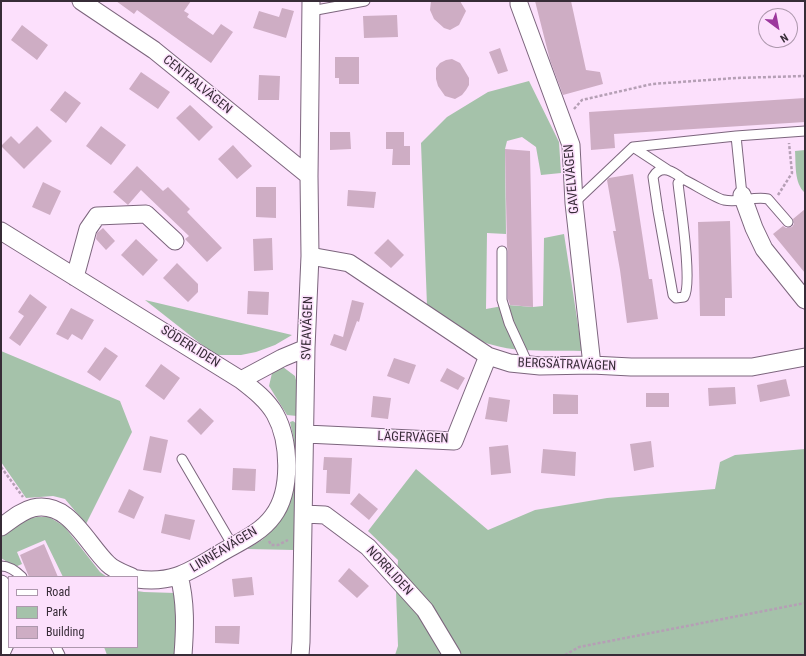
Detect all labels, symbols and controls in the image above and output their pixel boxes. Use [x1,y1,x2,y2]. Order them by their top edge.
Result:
north arrow [758,8,798,48]
text: N [778,30,790,45]
street label: CENTRALVÄGEN [159,52,235,118]
street label: GAVELVÄGEN [561,144,583,214]
street label: SVEAVÄGEN [299,296,317,360]
street label: SÖDERLIDEN [158,323,222,371]
street label: BERGSÄTRAVÄGEN [517,355,617,375]
street label: LÄGERVÄGEN [377,429,449,447]
street label: LINNÉAVÄGEN [188,524,260,576]
street label: NORRLIDEN [362,543,416,599]
legend [8,576,138,648]
text: Road [46,585,70,599]
text: Park [46,605,67,619]
text: Building [46,625,84,639]

